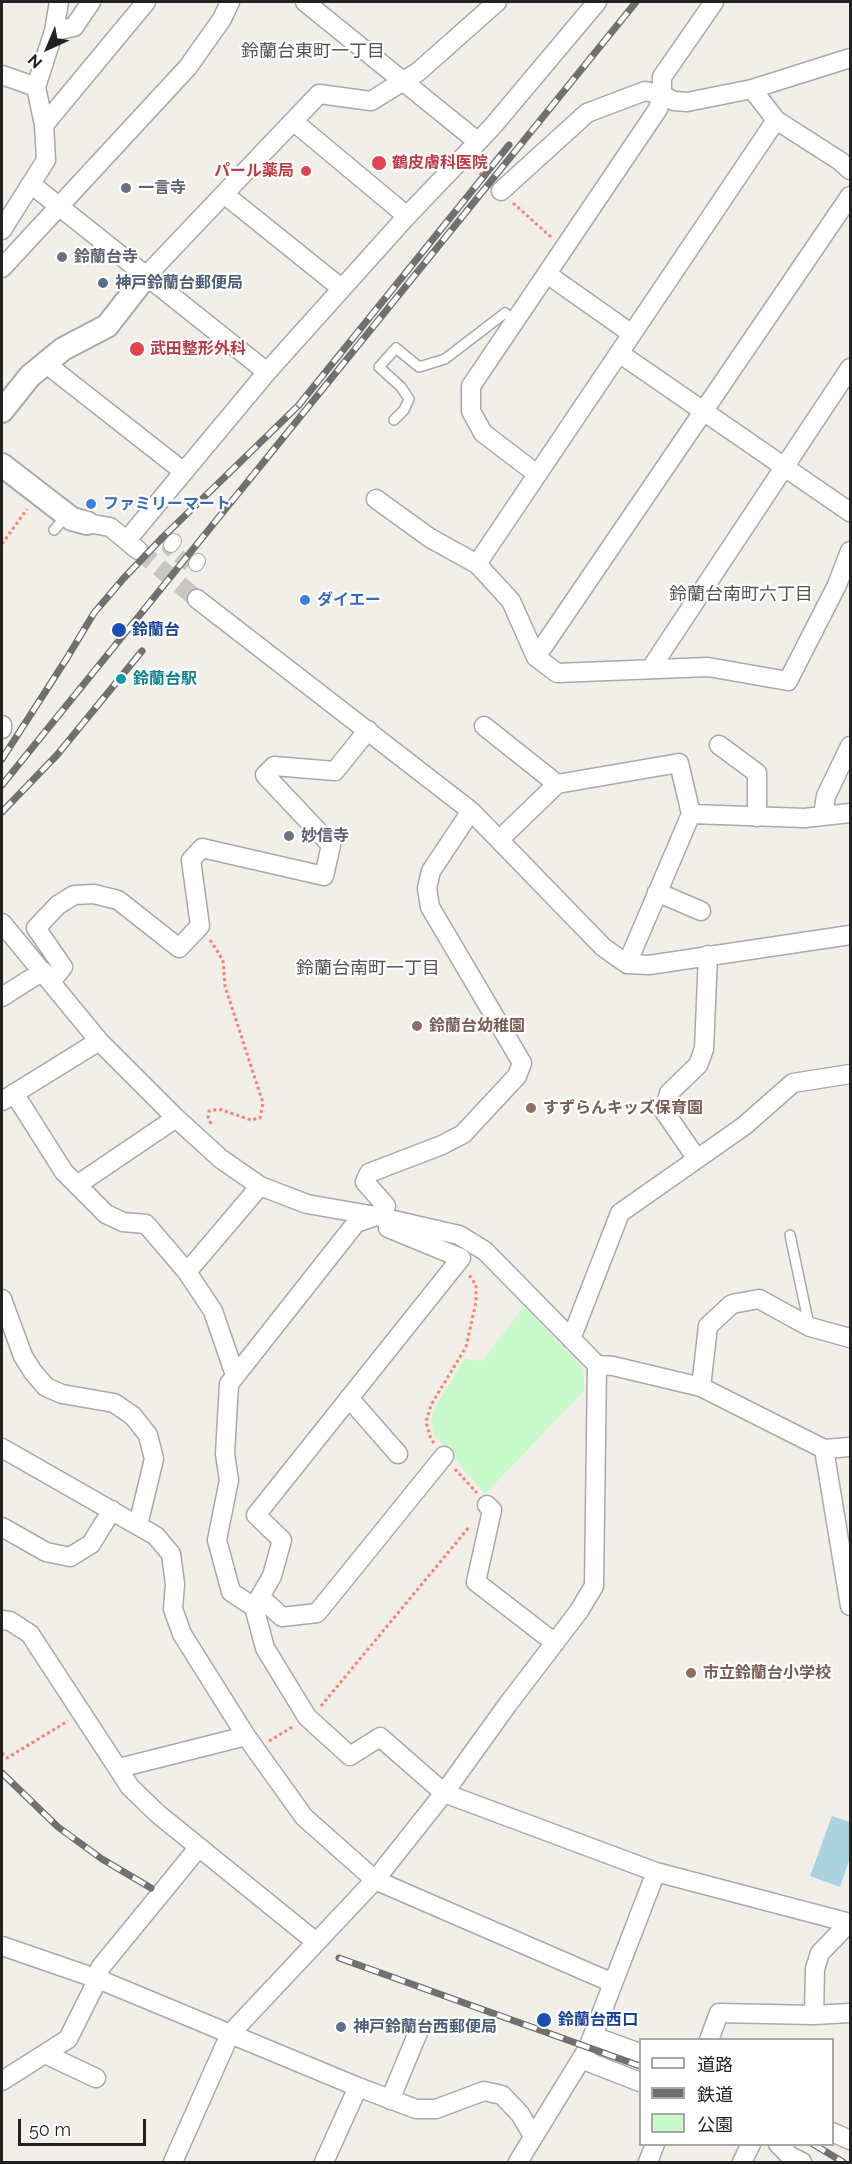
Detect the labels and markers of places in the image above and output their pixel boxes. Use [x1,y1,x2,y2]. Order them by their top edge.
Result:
place label: 鶴皮膚科医院 [392,153,488,173]
marker: 鶴皮膚科医院 [370,154,388,172]
place label: パール薬局 [214,161,294,181]
marker: パール薬局 [299,164,313,178]
place label: 一言寺 [138,178,186,198]
marker: 一言寺 [119,181,133,195]
place label: 鈴蘭台寺 [74,247,138,267]
marker: 鈴蘭台寺 [55,250,69,264]
place label: 神戸鈴蘭台郵便局 [115,273,243,293]
marker: 神戸鈴蘭台郵便局 [96,276,110,290]
place label: 武田整形外科 [150,339,246,359]
marker: 武田整形外科 [128,340,146,358]
place label: ファミリーマート [103,494,231,514]
marker: ファミリーマート [84,497,98,511]
place label: ダイエー [317,590,381,610]
marker: ダイエー [298,593,312,607]
place label: 鈴蘭台 [132,620,180,640]
marker: 鈴蘭台 [110,621,128,639]
place label: 鈴蘭台駅 [133,669,197,689]
marker: 鈴蘭台駅 [114,672,128,686]
place label: 妙信寺 [301,826,349,846]
marker: 妙信寺 [282,829,296,843]
place label: 鈴蘭台幼稚園 [429,1016,525,1036]
marker: 鈴蘭台幼稚園 [410,1019,424,1033]
place label: すずらんキッズ保育園 [543,1098,703,1118]
marker: すずらんキッズ保育園 [524,1101,538,1115]
place label: 市立鈴蘭台小学校 [703,1663,831,1683]
marker: 市立鈴蘭台小学校 [684,1666,698,1680]
place label: 鈴蘭台西口 [558,2010,638,2030]
marker: 鈴蘭台西口 [535,2011,553,2029]
place label: 神戸鈴蘭台西郵便局 [353,2017,497,2037]
marker: 神戸鈴蘭台西郵便局 [334,2020,348,2034]

